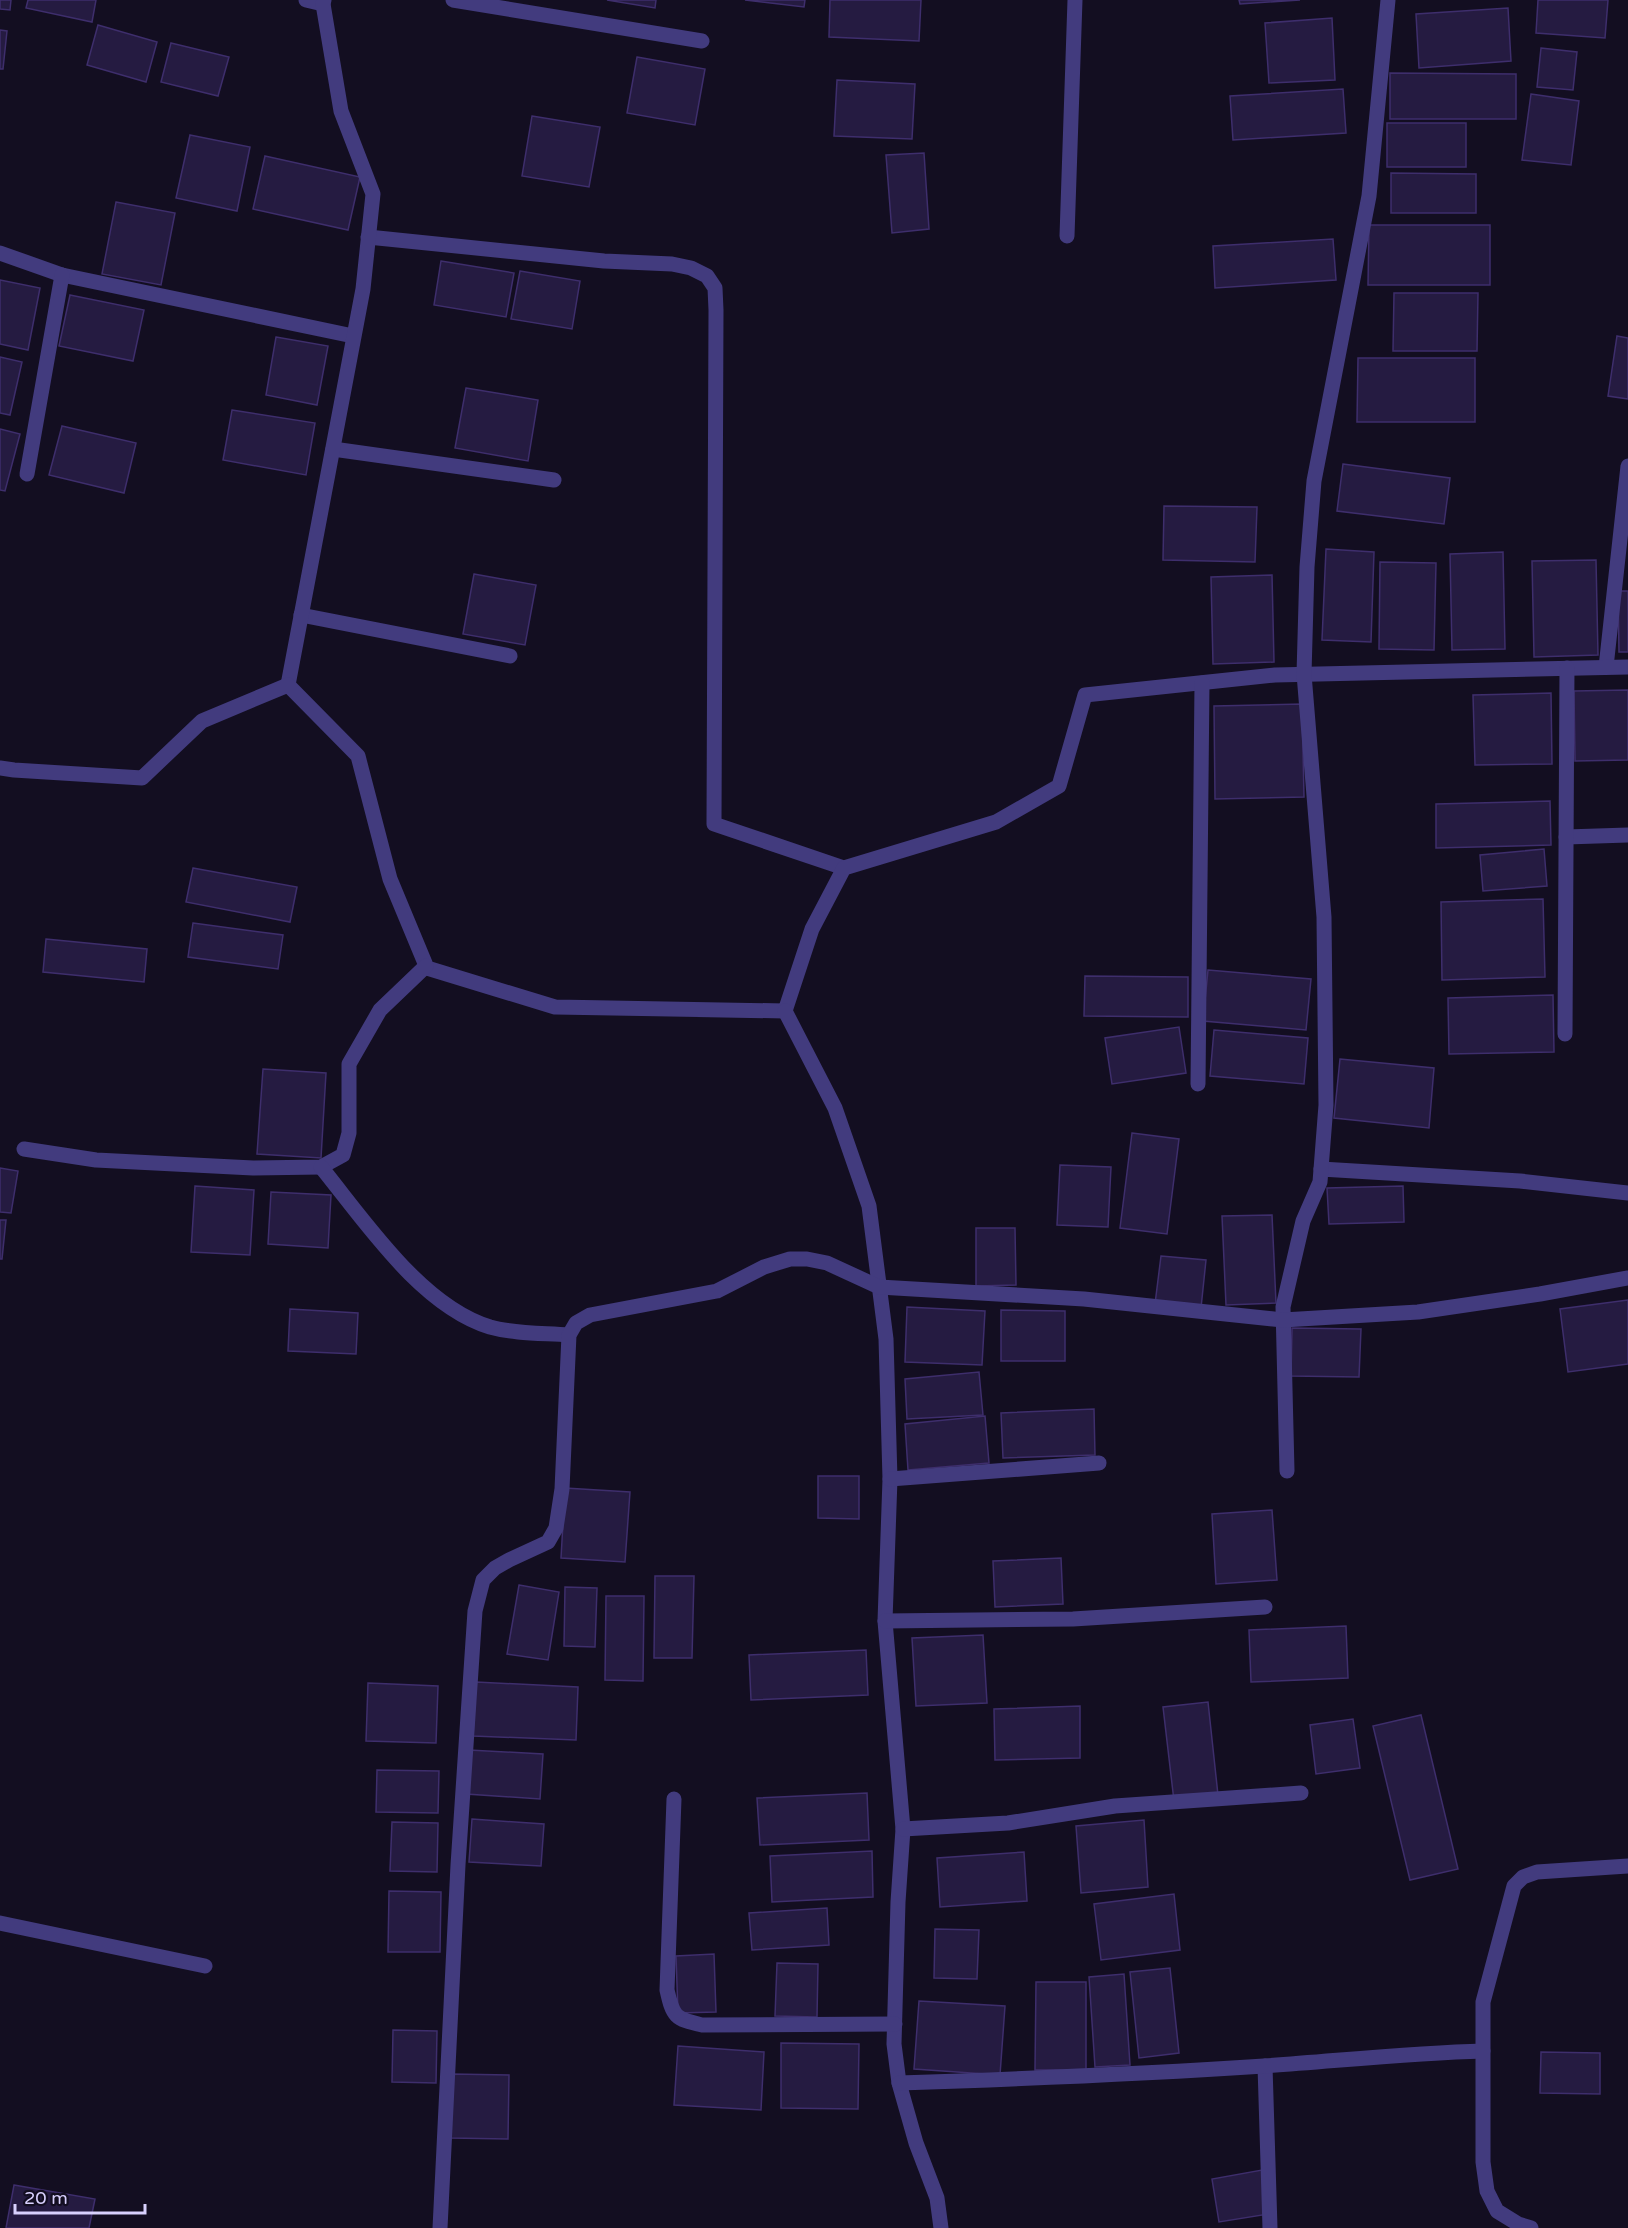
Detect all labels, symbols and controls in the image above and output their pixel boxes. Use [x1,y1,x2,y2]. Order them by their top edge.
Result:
scale bar [15,2177,146,2215]
text: 20 m [24,2187,68,2209]

